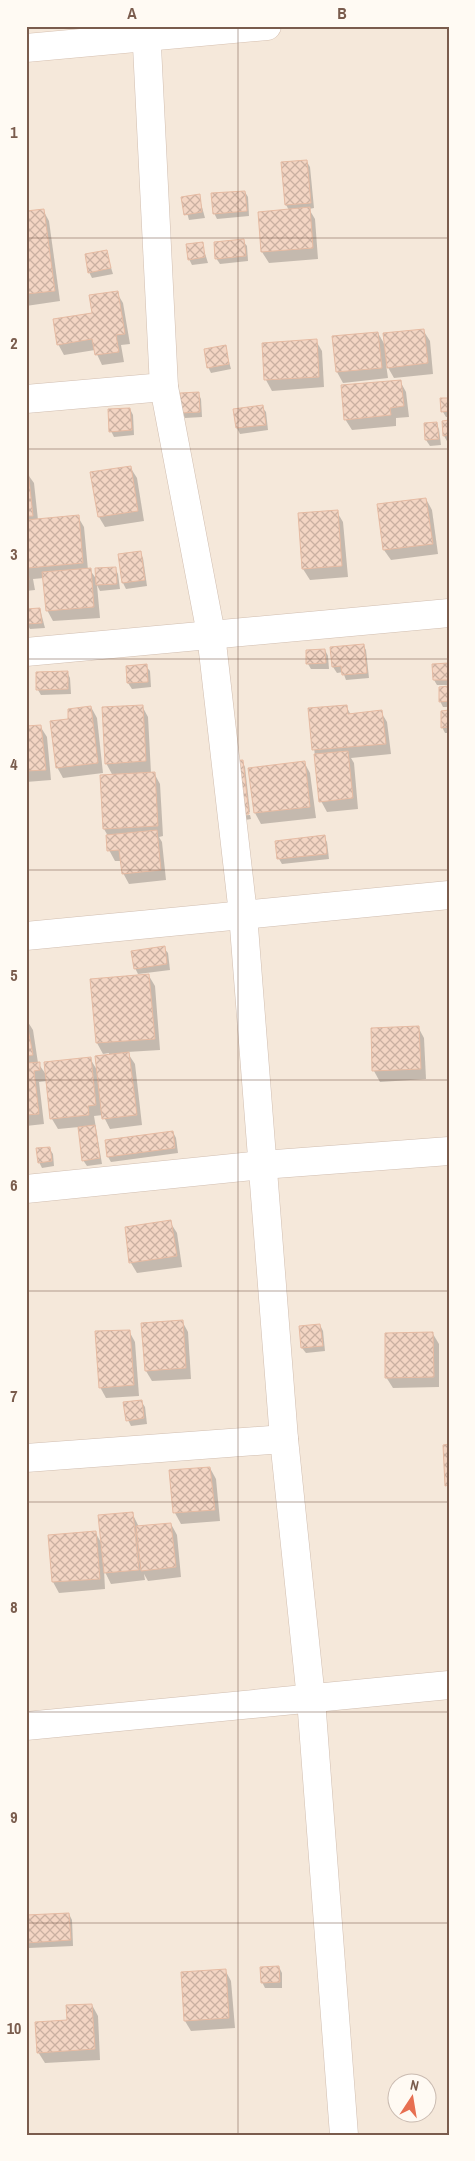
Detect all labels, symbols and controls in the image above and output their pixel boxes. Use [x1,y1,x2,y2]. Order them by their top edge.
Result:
text: A [127,2,137,24]
text: B [337,2,347,24]
text: 1 [10,121,18,143]
text: 2 [10,332,18,354]
text: 3 [10,543,18,565]
text: 4 [10,753,18,775]
text: 5 [10,964,18,986]
text: 6 [10,1174,18,1196]
text: 7 [10,1385,18,1407]
text: 8 [10,1596,18,1618]
text: 9 [10,1806,18,1828]
text: 10 [7,2017,21,2039]
north arrow [388,2074,438,2124]
text: N [409,2076,421,2095]

